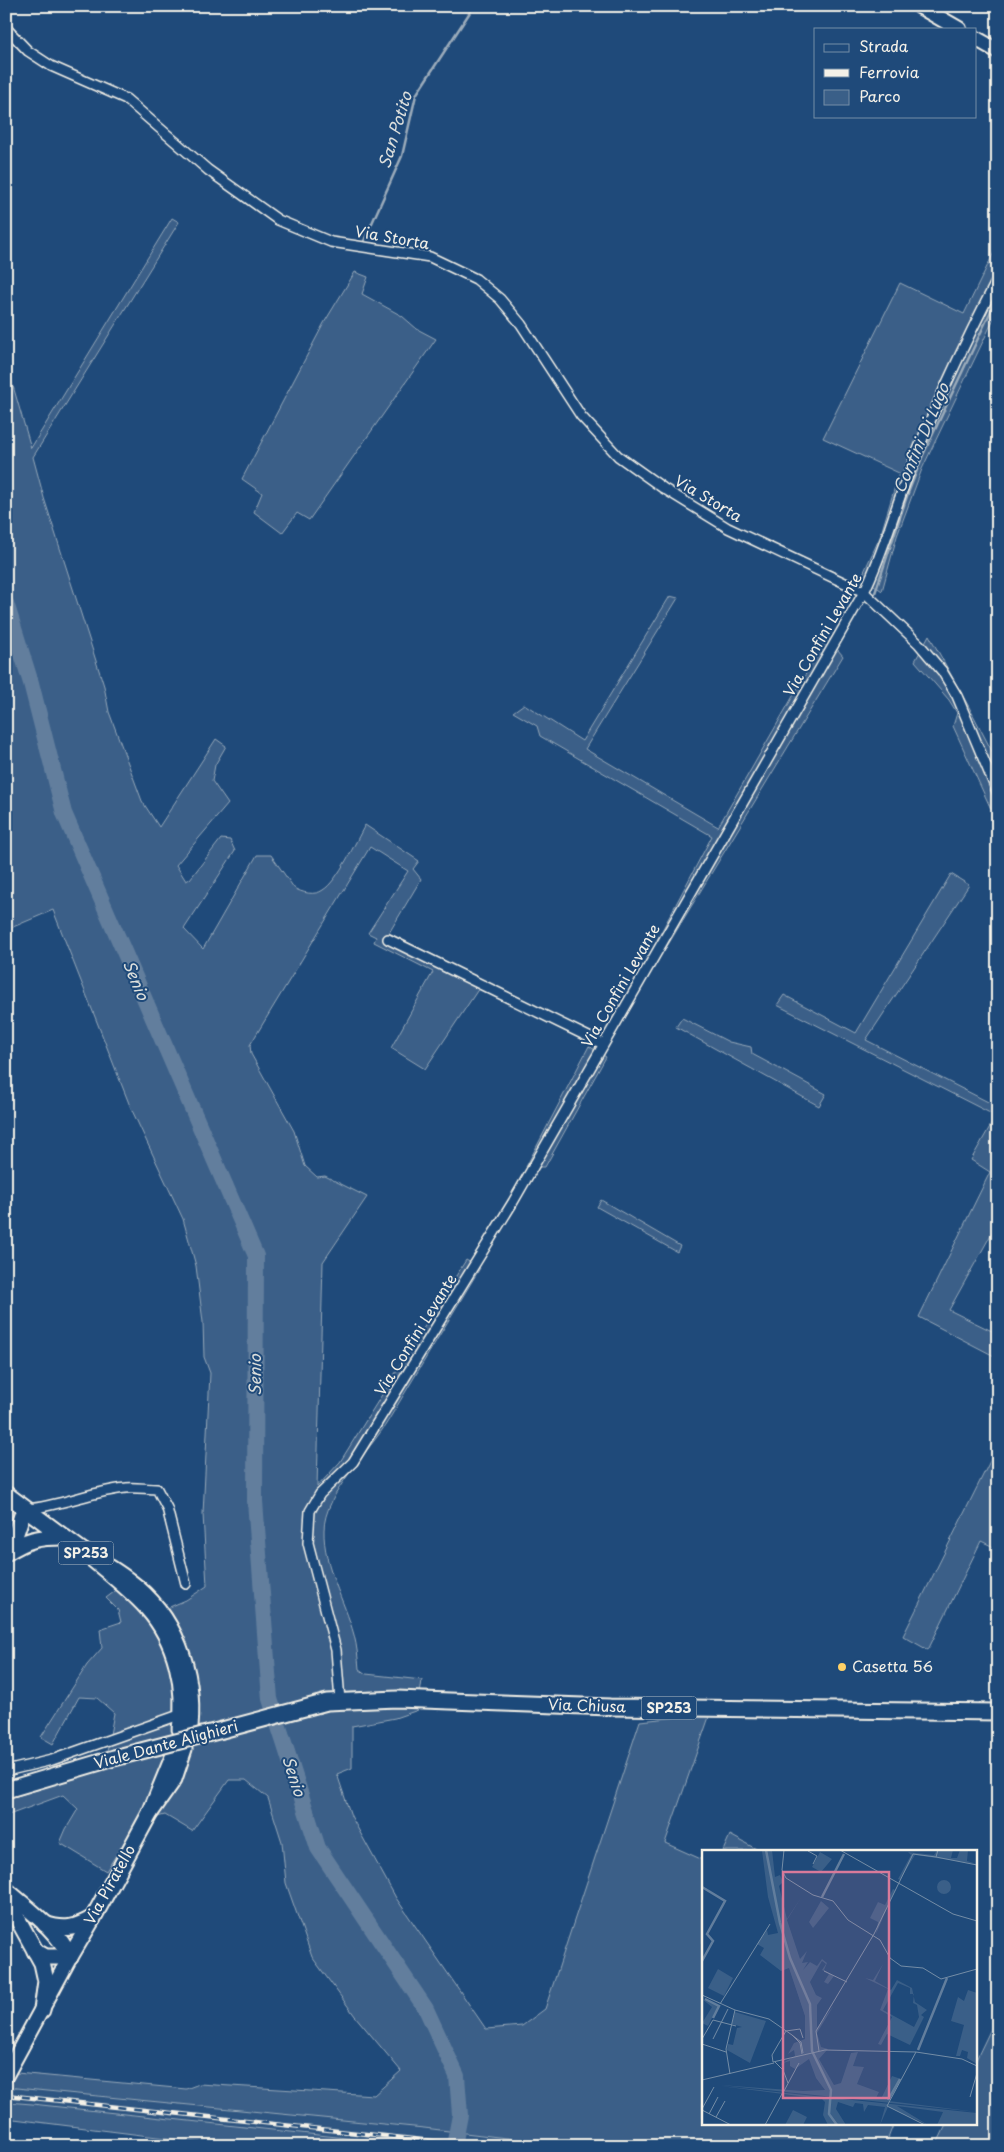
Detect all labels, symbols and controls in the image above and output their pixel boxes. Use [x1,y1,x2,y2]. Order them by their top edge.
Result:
legend [814,28,976,118]
text: Strada [859,34,909,57]
text: Ferrovia [859,60,920,83]
text: Parco [859,84,901,107]
water label: San Potito [371,87,417,171]
street label: Via Storta [353,219,432,254]
water label: Confini Di Lugo [886,378,954,496]
street label: Via Storta [671,468,747,527]
street label: Via Confini Levante [777,568,867,701]
street label: Via Confini Levante [575,919,665,1052]
water label: Senio [118,956,156,1004]
street label: Via Confini Levante [368,1269,462,1400]
water label: Senio [242,1353,266,1396]
road number: SP253 [58,1542,114,1565]
place label: Casetta 56 [852,1654,933,1677]
marker: Casetta 56 [836,1661,848,1673]
street label: Via Chiusa [548,1692,627,1717]
road number: SP253 [642,1696,696,1720]
street label: Viale Dante Alighieri [91,1713,240,1774]
water label: Senio [277,1752,313,1800]
street label: Via Piratello [77,1840,140,1929]
inset map [702,1850,976,2124]

